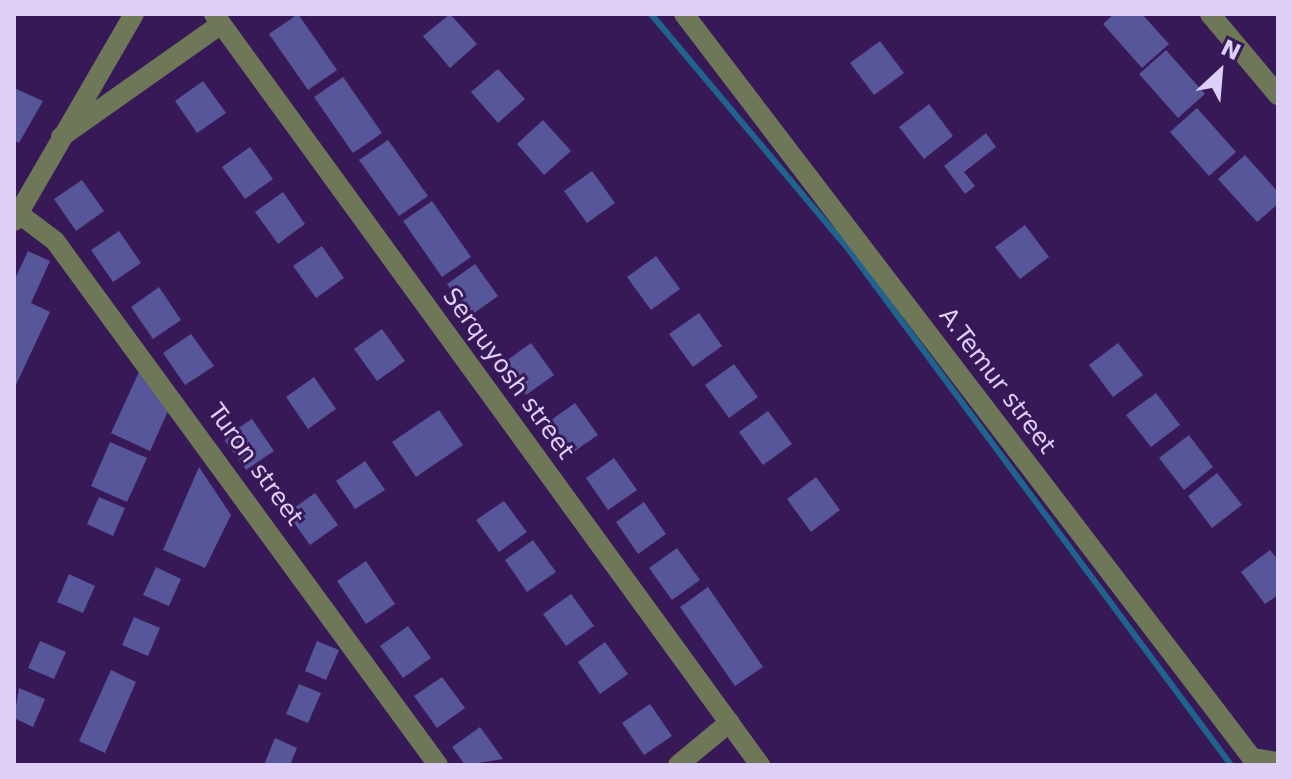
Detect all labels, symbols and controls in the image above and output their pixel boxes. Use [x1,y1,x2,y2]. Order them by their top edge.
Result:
north arrow [1180,32,1260,112]
text: N [1217,35,1244,65]
street label: Serquyosh street [436,283,580,465]
street label: A.Temur street [933,302,1061,460]
street label: Turon street [201,399,309,531]

